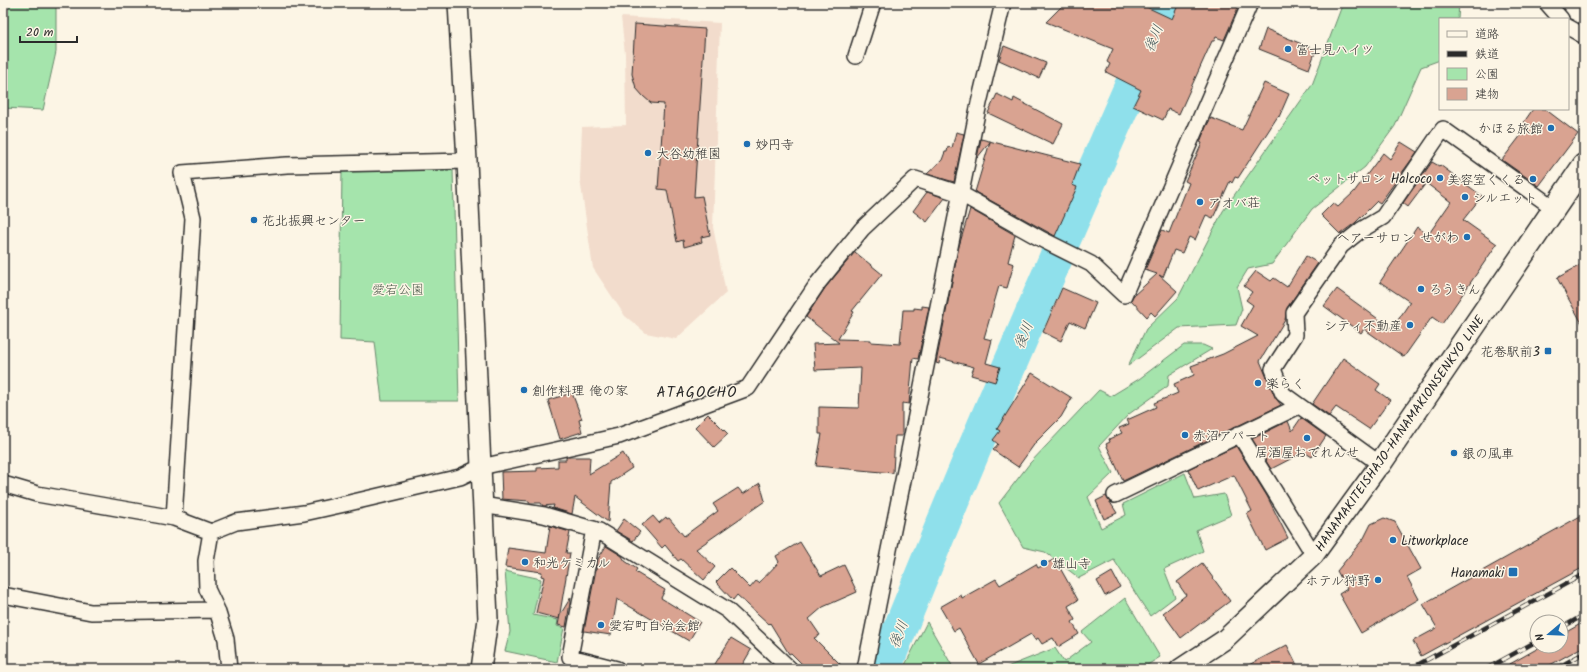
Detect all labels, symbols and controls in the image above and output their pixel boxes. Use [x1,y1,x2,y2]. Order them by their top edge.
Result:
scale bar [20,18,77,44]
legend [1439,18,1569,110]
water label: 後川 [1138,21,1170,56]
text: 20 m [26,23,54,42]
text: 道路 [1475,25,1499,44]
place label: 富士見ハイツ [1296,40,1374,61]
marker: 富士見ハイツ [1283,44,1293,54]
text: 鉄道 [1475,45,1499,64]
text: 公園 [1475,65,1499,84]
text: 建物 [1475,85,1499,104]
place label: かほる旅館 [1478,119,1543,140]
marker: かほる旅館 [1546,123,1556,133]
place label: 妙円寺 [755,135,794,156]
marker: 妙円寺 [742,139,752,149]
place label: 大谷幼稚園 [656,144,721,165]
marker: 大谷幼稚園 [643,148,653,158]
place label: ペットサロン Halcoco [1307,169,1432,190]
place label: 美容室くくる [1447,170,1525,191]
marker: ペットサロン Halcoco [1435,173,1445,183]
marker: 美容室くくる [1528,174,1538,184]
place label: シルエット [1473,188,1537,209]
marker: シルエット [1460,192,1470,202]
place label: アオバ荘 [1208,193,1260,214]
marker: アオバ荘 [1195,197,1205,207]
place label: 花北振興センター [262,211,365,232]
marker: 花北振興センター [249,215,259,225]
place label: ヘアーサロン せがわ [1337,228,1459,249]
marker: ヘアーサロン せがわ [1462,232,1472,242]
park label: 愛宕公園 [372,280,424,301]
place label: ろうきん [1429,280,1481,301]
marker: ろうきん [1416,284,1426,294]
street label: HANAMAKITEISHAJO-HANAMAKIONSENKYO LINE [1310,311,1491,556]
place label: シティ不動産 [1324,316,1402,337]
water label: 後川 [1008,318,1040,353]
marker: シティ不動産 [1405,320,1415,330]
place label: 花卷駅前3 [1481,342,1540,363]
marker: 花卷駅前3 [1543,346,1553,356]
place label: 楽らく [1266,374,1305,395]
marker: 楽らく [1253,378,1263,388]
place label: 創作料理 俺の家 [532,381,628,402]
district label: ATAGOCHO [657,381,737,405]
marker: 創作料理 俺の家 [519,385,529,395]
place label: 赤沼アパート [1193,426,1270,447]
marker: 赤沼アパート [1180,430,1190,440]
marker: 居酒屋おでれんせ [1302,433,1312,443]
place label: 居酒屋おでれんせ [1255,443,1359,464]
place label: 銀の風車 [1462,444,1514,465]
marker: 銀の風車 [1449,448,1459,458]
place label: Litworkplace [1401,531,1469,552]
marker: Litworkplace [1388,535,1398,545]
place label: 和光ケミカル [533,553,610,574]
place label: 雄山寺 [1052,554,1091,575]
marker: 和光ケミカル [520,557,530,567]
marker: 雄山寺 [1039,558,1049,568]
place label: Hanamaki [1451,563,1505,584]
marker: Hanamaki [1507,566,1519,578]
place label: ホテル狩野 [1306,571,1370,592]
marker: ホテル狩野 [1373,575,1383,585]
north arrow [1529,614,1569,654]
place label: 愛宕町自治会館 [609,616,700,637]
water label: 後川 [883,617,914,651]
marker: 愛宕町自治会館 [596,620,606,630]
text: N [1531,631,1550,643]

